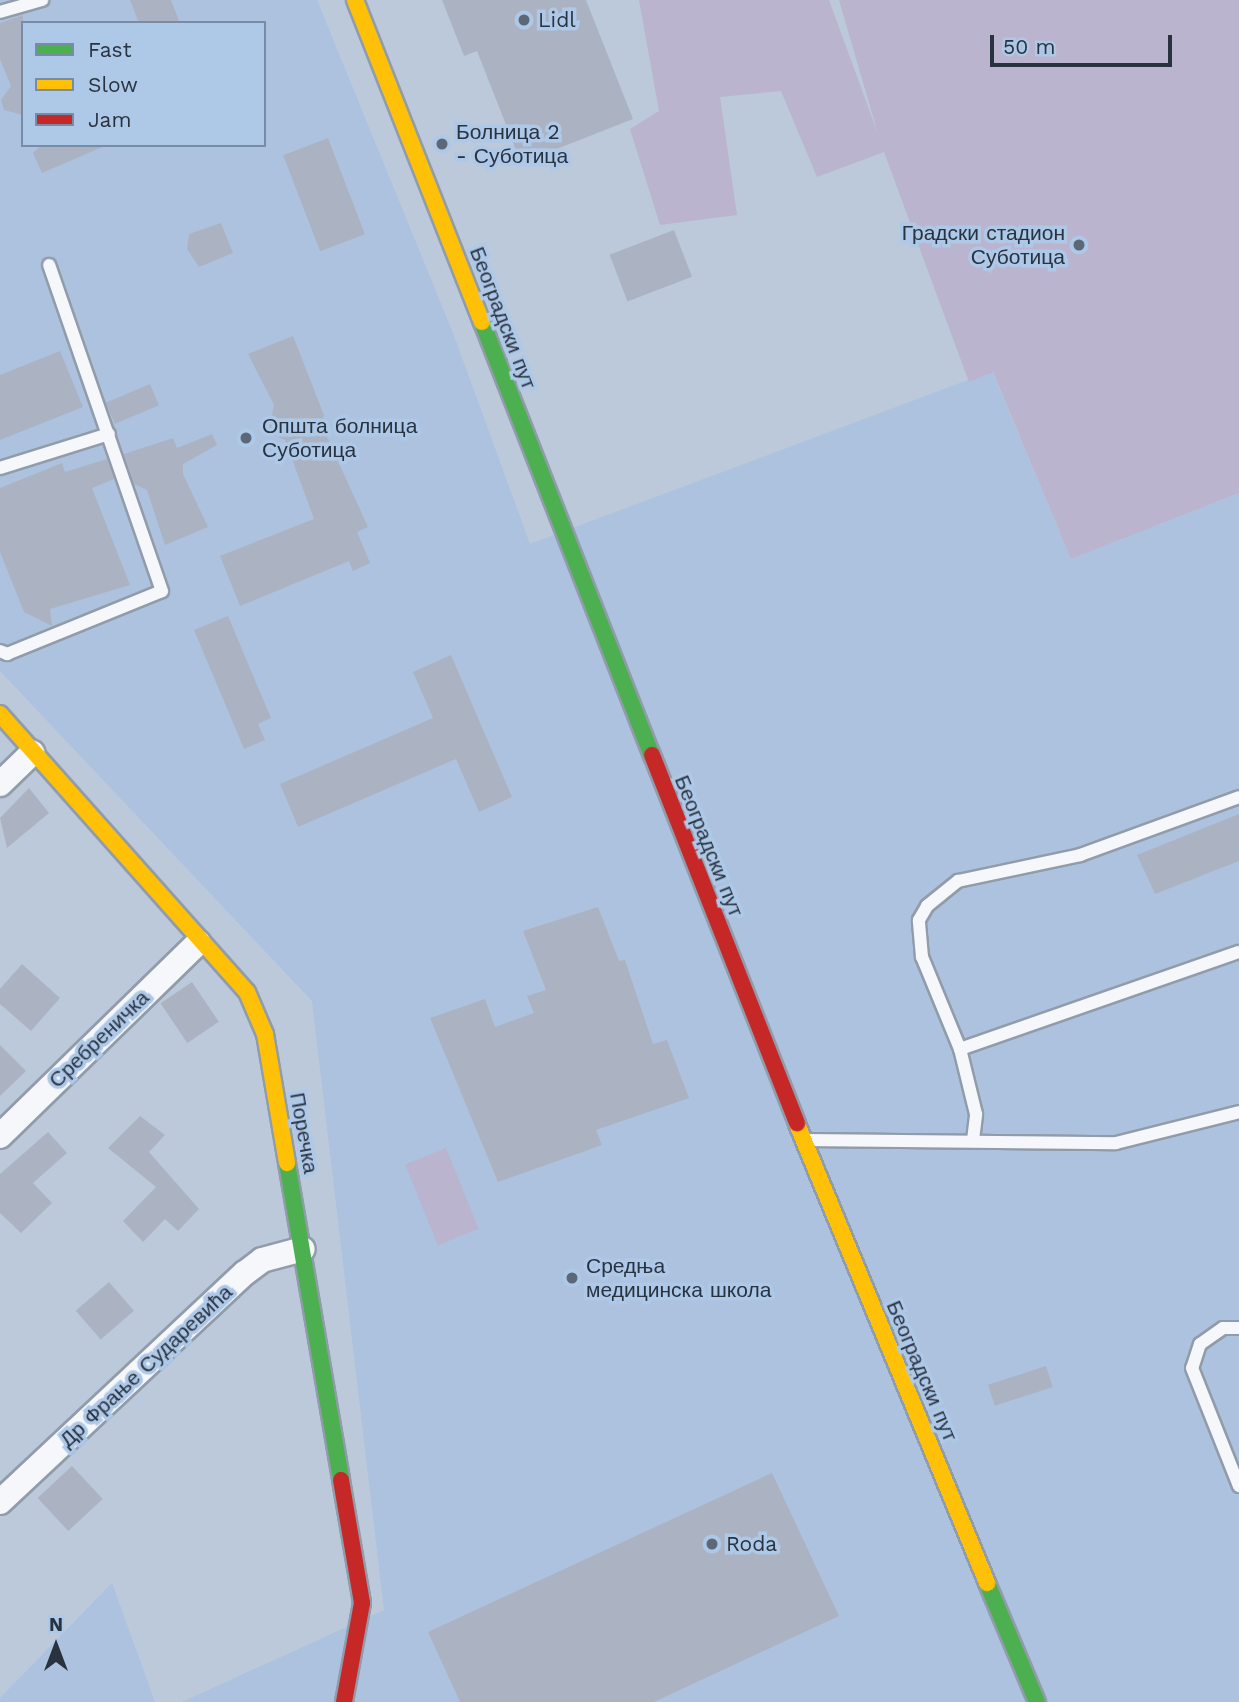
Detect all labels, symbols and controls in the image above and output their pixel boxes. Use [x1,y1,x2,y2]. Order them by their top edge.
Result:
place label: Lidl [538,7,576,33]
marker: Lidl [516,12,532,28]
legend [21,21,266,147]
scale bar [994,21,1176,65]
text: 50 m [1003,34,1055,59]
text: Fast [88,37,132,62]
text: Slow [88,72,138,97]
text: Jam [88,107,131,132]
place label: Болница 2 - Суботица [456,119,568,169]
marker: Болница 2 - Суботица [434,136,450,152]
place label: Градски стадион Суботица [902,220,1065,270]
marker: Градски стадион Суботица [1071,237,1087,253]
street label: Београдски пут [464,243,542,393]
place label: Општа болница Суботица [262,413,417,463]
marker: Општа болница Суботица [236,428,256,448]
street label: Београдски пут [669,772,749,920]
street label: Сребреничка [44,985,154,1093]
street label: Поречка [284,1091,324,1175]
place label: Средња медицинска школа [586,1253,771,1303]
marker: Средња медицинска школа [564,1270,580,1286]
street label: Др Фрање Сударевића [54,1279,238,1453]
street label: Београдски пут [881,1297,963,1445]
place label: Roda [726,1531,777,1557]
marker: Roda [704,1536,720,1552]
north arrow [21,1611,91,1681]
text: N [49,1613,63,1636]

